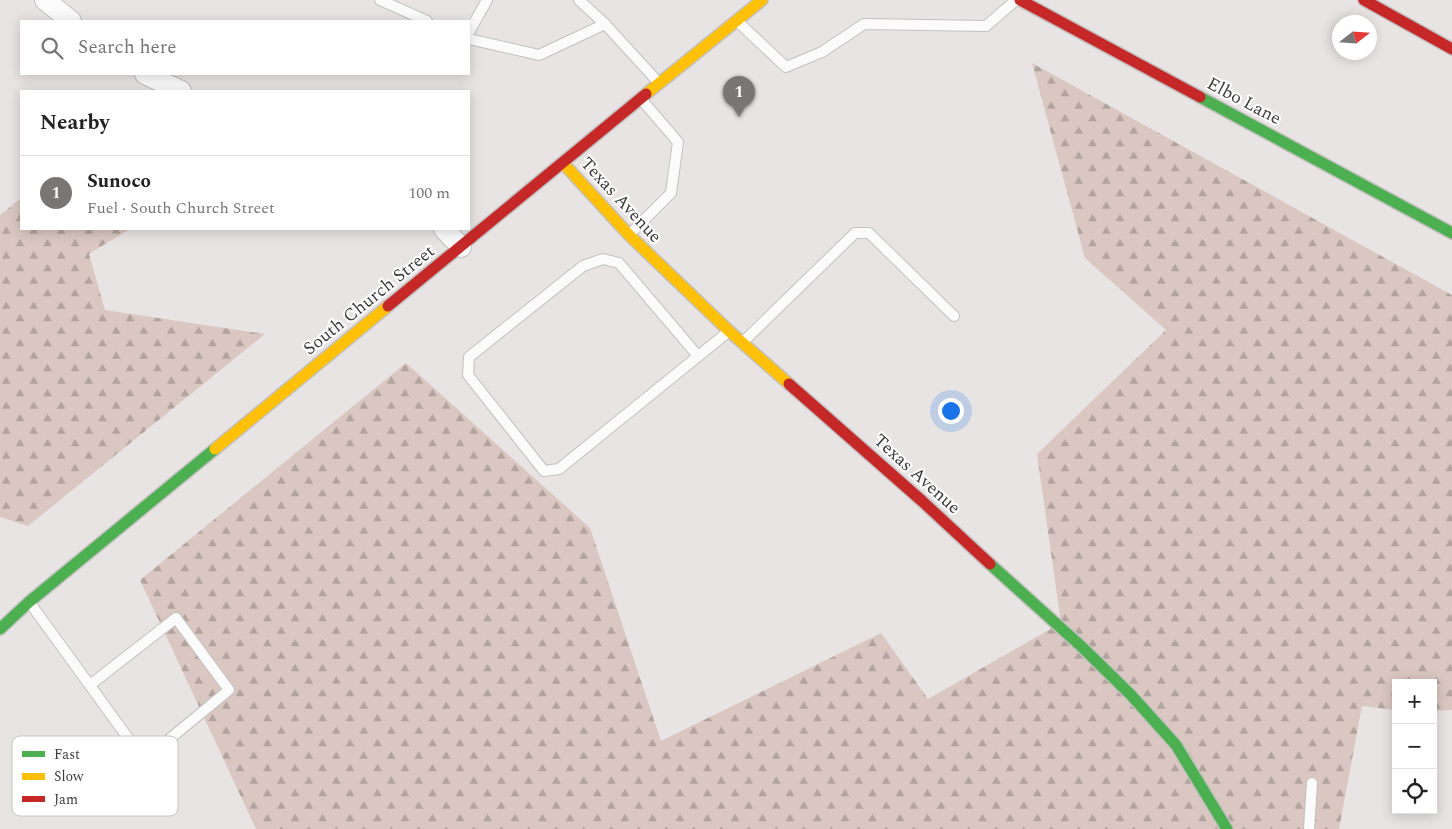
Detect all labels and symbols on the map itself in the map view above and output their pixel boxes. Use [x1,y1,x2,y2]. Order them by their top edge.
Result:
north arrow [1332,15,1377,60]
street label: Elbo Lane [1202,70,1286,132]
pin: 1 [723,76,755,117]
street label: Texas Avenue [574,151,668,249]
street label: South Church Street [297,238,441,362]
your location [938,398,964,424]
street label: Texas Avenue [867,427,967,521]
legend [12,736,178,816]
text: Fast [54,744,80,765]
text: Slow [54,766,84,787]
text: Jam [54,789,78,810]

